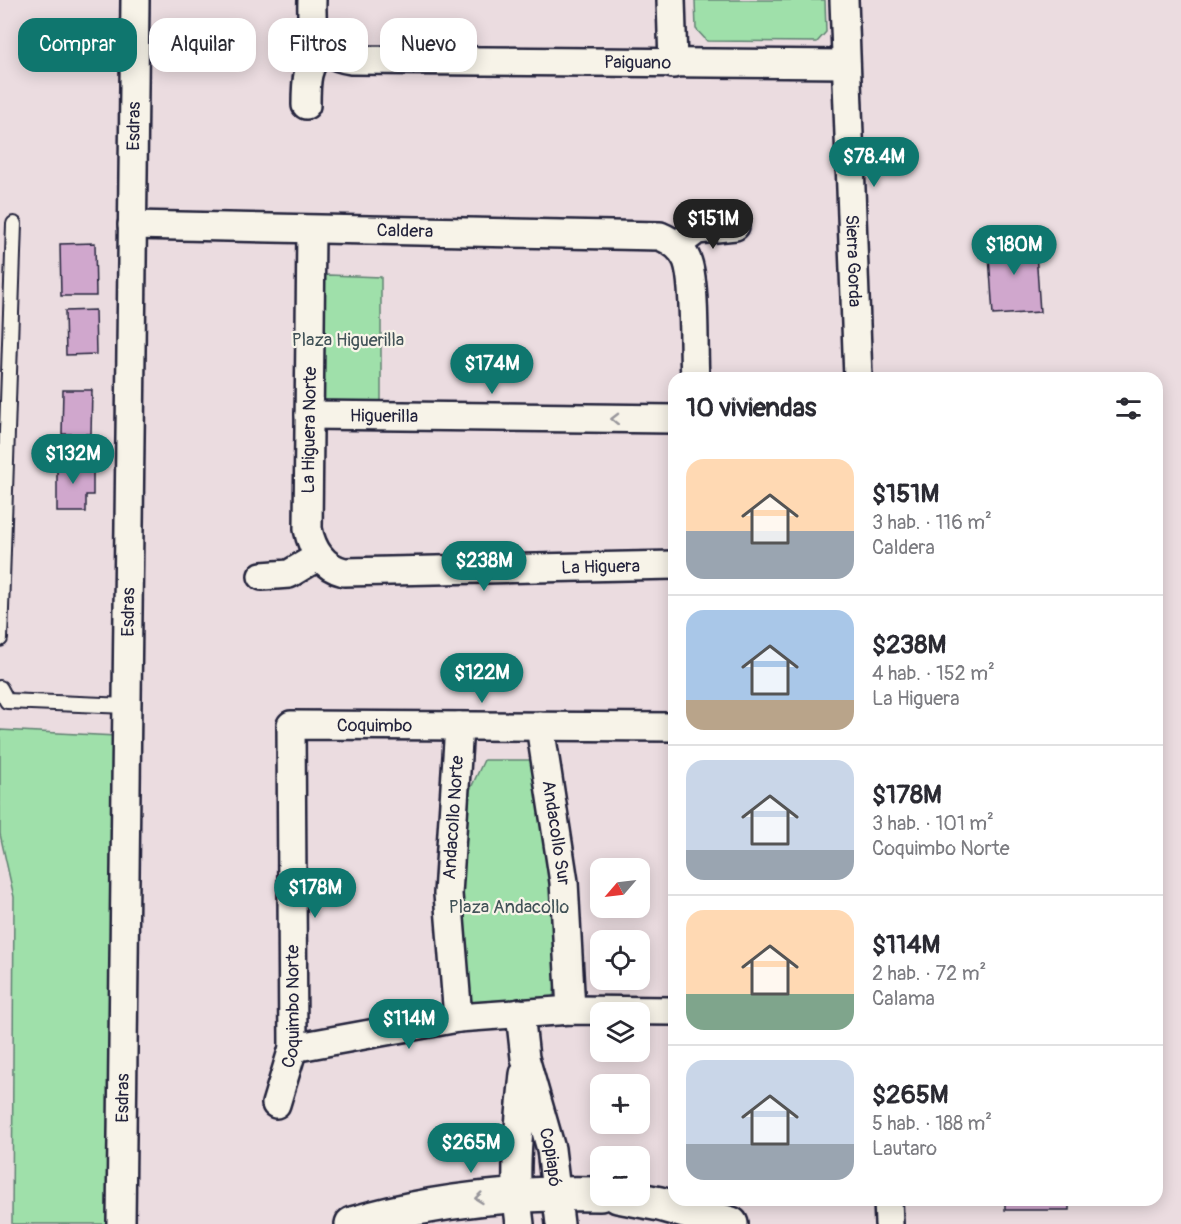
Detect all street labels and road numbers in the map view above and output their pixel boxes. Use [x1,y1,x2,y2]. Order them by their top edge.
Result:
street label: Paiguano [604,51,672,75]
street label: Esdras [122,101,146,151]
street label: Sierra Gorda [840,214,866,308]
street label: Caldera [376,219,433,243]
street label: La Higuera Norte [297,366,322,494]
street label: Higuerilla [350,404,418,428]
street label: La Higuera [561,555,640,579]
street label: Esdras [117,587,140,637]
street label: Coquimbo [337,714,413,738]
street label: Andacollo Norte [438,755,469,880]
street label: Andacollo Sur [536,779,575,888]
street label: Coquimbo Norte [277,944,305,1071]
street label: Esdras [111,1073,135,1123]
street label: Copiapó [534,1125,566,1188]

